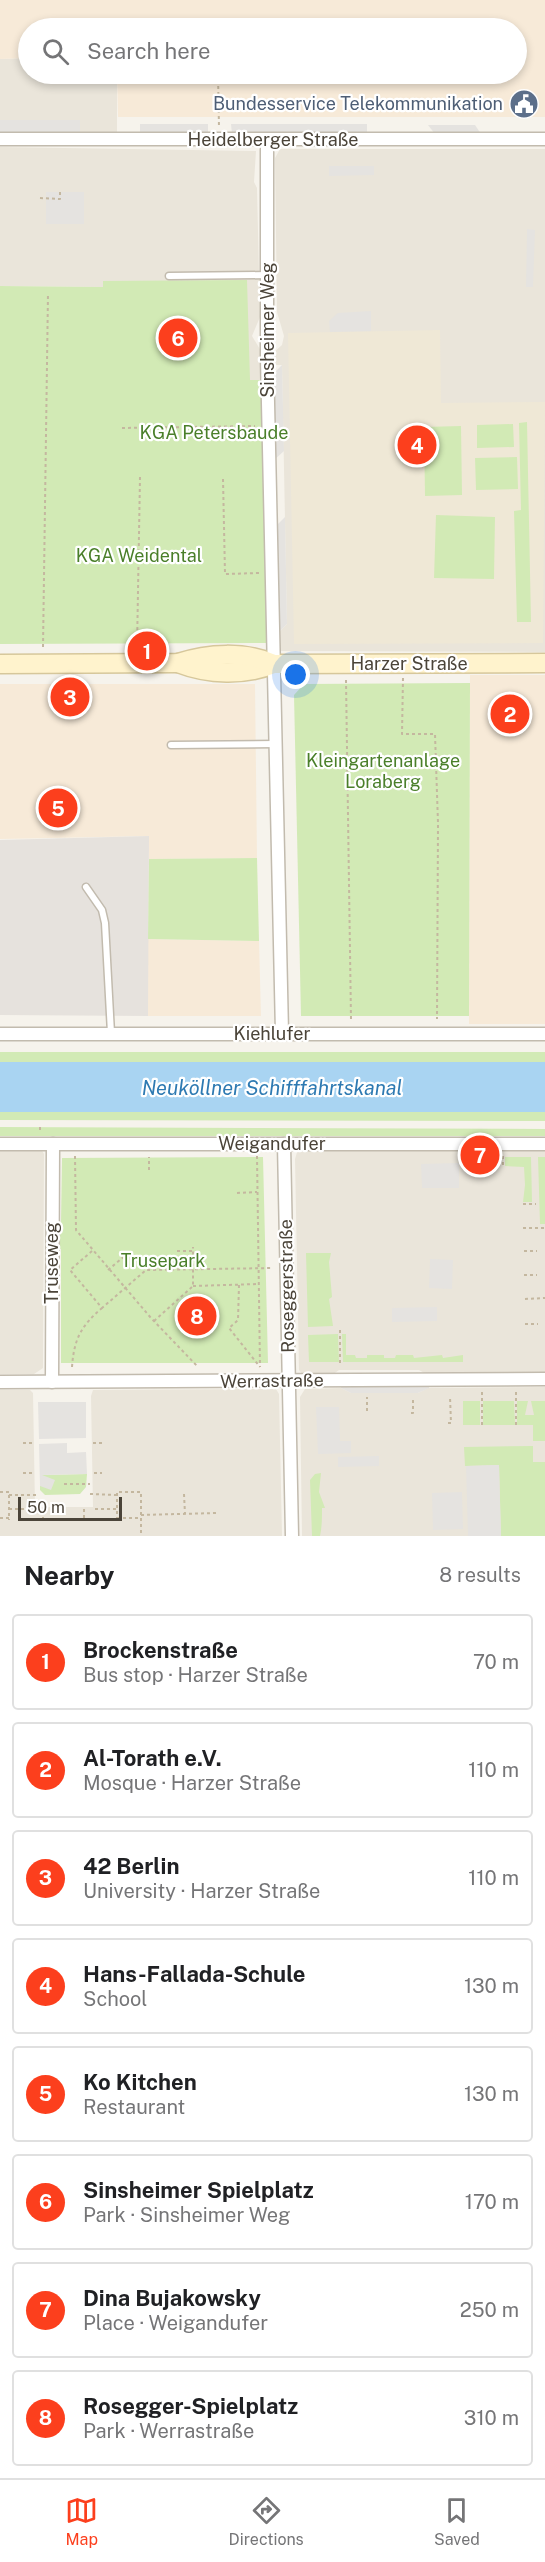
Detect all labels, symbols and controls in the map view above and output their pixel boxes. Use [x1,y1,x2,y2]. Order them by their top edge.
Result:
search box [18,18,527,84]
icon: search [39,35,72,68]
text: Search here [87,38,211,64]
public building icon: Bundesservice Telekommunikation [508,88,540,120]
place label: Bundesservice Telekommunikation [213,93,503,114]
street label: Heidelberger Straße [188,129,359,150]
street label: Sinsheimer Weg [257,262,278,398]
pin: 6 [158,316,198,360]
park label: KGA Petersbaude [140,422,288,443]
pin: 4 [398,422,436,468]
park label: KGA Weidental [76,545,202,566]
pin: 1 [128,628,166,674]
street label: Harzer Straße [350,653,468,674]
your location [281,660,310,689]
pin: 3 [50,674,90,720]
pin: 2 [490,692,530,736]
park label: Kleingartenanlage Loraberg [306,750,460,792]
pin: 5 [38,786,78,830]
street label: Kiehlufer [233,1023,311,1044]
water label: Neuköllner Schifffahrtskanal [142,1076,402,1100]
pin: 7 [460,1132,500,1178]
street label: Weigandufer [218,1133,326,1154]
street label: Roseggerstraße [275,1219,298,1353]
street label: Truseweg [41,1222,62,1304]
park label: Trusepark [121,1250,205,1271]
pin: 8 [178,1294,216,1338]
street label: Werrastraße [220,1369,324,1392]
scale bar [18,1494,122,1522]
text: 50 m [27,1498,65,1517]
text: Nearby [24,1560,114,1591]
text: 8 results [439,1563,521,1587]
text: Brockenstraße [83,1637,238,1663]
text: 1 [41,1650,50,1674]
text: 70 m [473,1650,519,1674]
text: Bus stop · Harzer Straße [83,1663,308,1687]
text: Al-Torath e.V. [83,1745,222,1771]
text: 2 [39,1758,52,1782]
text: 110 m [468,1758,519,1782]
text: Mosque · Harzer Straße [83,1771,301,1795]
text: 42 Berlin [83,1853,179,1879]
text: 3 [39,1866,52,1890]
text: 110 m [468,1866,519,1890]
text: University · Harzer Straße [83,1879,320,1903]
text: Hans-Fallada-Schule [83,1961,305,1987]
text: 4 [39,1974,52,1998]
text: 130 m [464,1974,519,1998]
text: School [83,1987,147,2011]
text: Ko Kitchen [83,2069,197,2095]
text: 5 [39,2082,52,2106]
text: 130 m [464,2082,519,2106]
text: Restaurant [83,2095,185,2119]
text: Sinsheimer Spielplatz [83,2177,314,2203]
text: 6 [39,2190,52,2214]
text: 170 m [465,2190,519,2214]
text: Park · Sinsheimer Weg [83,2203,291,2227]
text: Dina Bujakowsky [83,2285,261,2311]
text: 7 [39,2298,52,2322]
text: 250 m [460,2298,519,2322]
text: Place · Weigandufer [83,2311,268,2335]
text: Rosegger-Spielplatz [83,2393,298,2419]
text: 8 [39,2406,52,2430]
text: 310 m [464,2406,519,2430]
text: Park · Werrastraße [83,2419,254,2443]
tab: Map [65,2494,98,2549]
tab: Directions [229,2494,304,2549]
tab: Saved [434,2494,480,2549]

